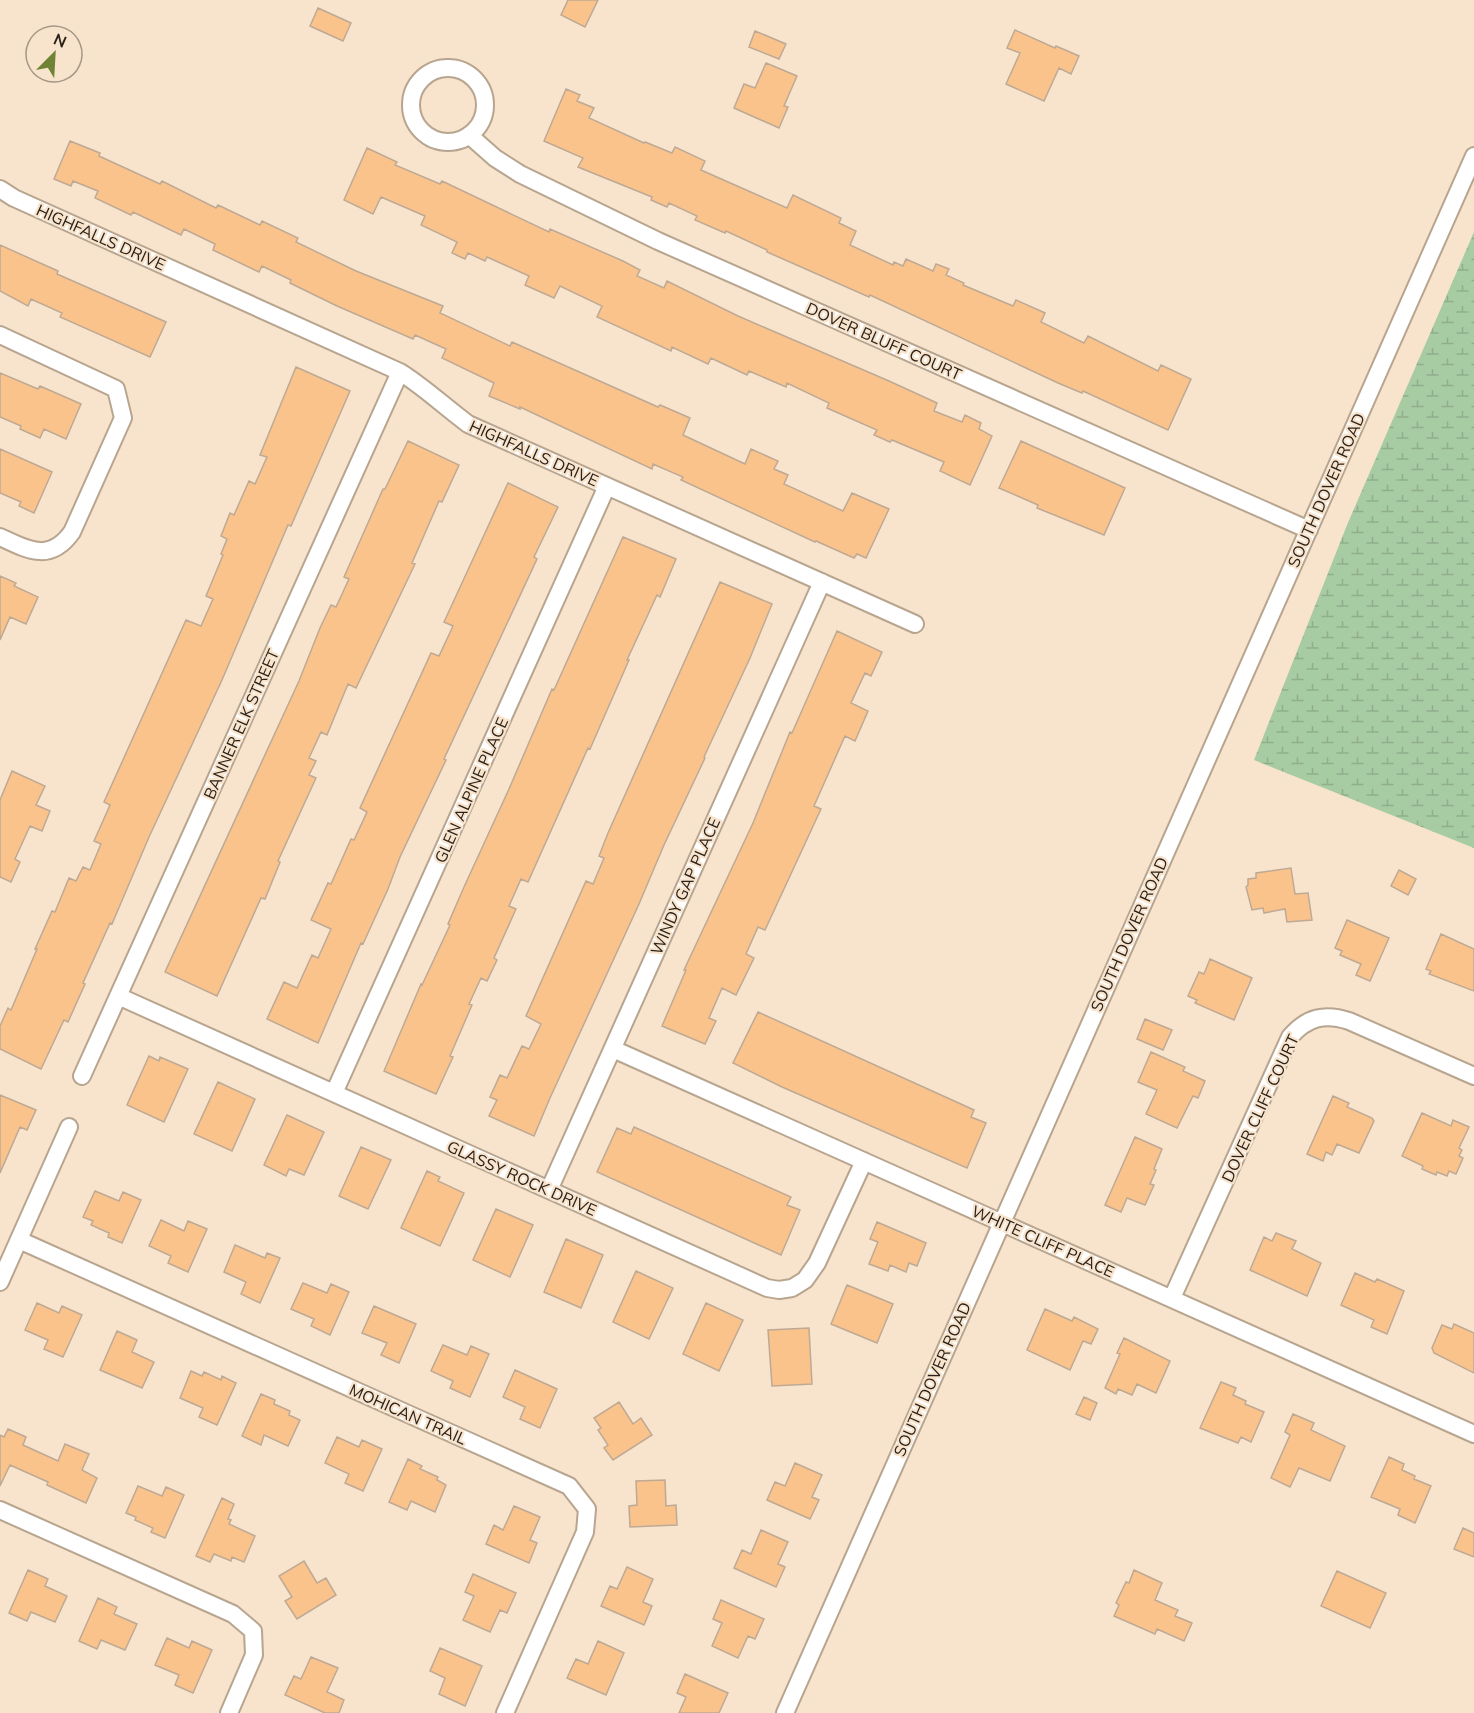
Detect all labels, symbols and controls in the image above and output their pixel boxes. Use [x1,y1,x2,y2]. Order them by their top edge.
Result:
north arrow [24,24,84,84]
text: N [51,29,70,52]
street label: HIGHFALLS DRIVE [33,200,169,274]
street label: DOVER BLUFF COURT [803,298,965,384]
street label: SOUTH DOVER ROAD [1283,410,1369,570]
street label: HIGHFALLS DRIVE [466,416,602,490]
street label: BANNER ELK STREET [199,646,283,802]
street label: GLEN ALPINE PLACE [430,714,512,866]
street label: WINDY GAP PLACE [646,814,724,958]
street label: SOUTH DOVER ROAD [1086,854,1172,1014]
street label: DOVER CLIFF COURT [1217,1031,1303,1185]
street label: GLASSY ROCK DRIVE [444,1136,600,1220]
street label: WHITE CLIFF PLACE [969,1201,1117,1281]
street label: SOUTH DOVER ROAD [889,1299,975,1459]
street label: MOHICAN TRAIL [346,1379,470,1449]

